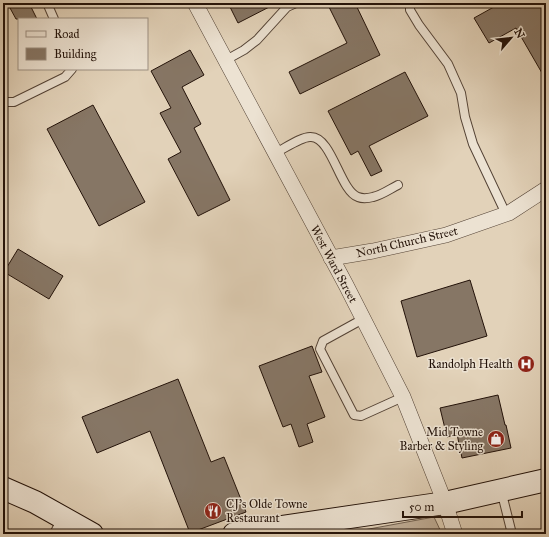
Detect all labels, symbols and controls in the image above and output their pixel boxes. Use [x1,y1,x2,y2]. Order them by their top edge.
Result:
legend [18,18,148,70]
north arrow [491,18,531,58]
text: N [511,26,528,41]
text: Road [54,27,80,41]
text: Building [54,47,97,62]
street label: West Ward Street [308,223,361,306]
street label: North Church Street [355,223,460,260]
hospital icon: Randolph Health [516,354,536,374]
place label: Randolph Health [428,357,513,371]
place label: Mid Towne Barber & Styling [399,425,483,454]
shop icon: Mid Towne Barber & Styling [486,429,506,449]
scale bar [403,493,522,519]
place label: CJ's Olde Towne Restaurant [226,497,308,525]
text: 50 m [409,500,434,514]
restaurant icon: CJ's Olde Towne Restaurant [203,501,223,521]

